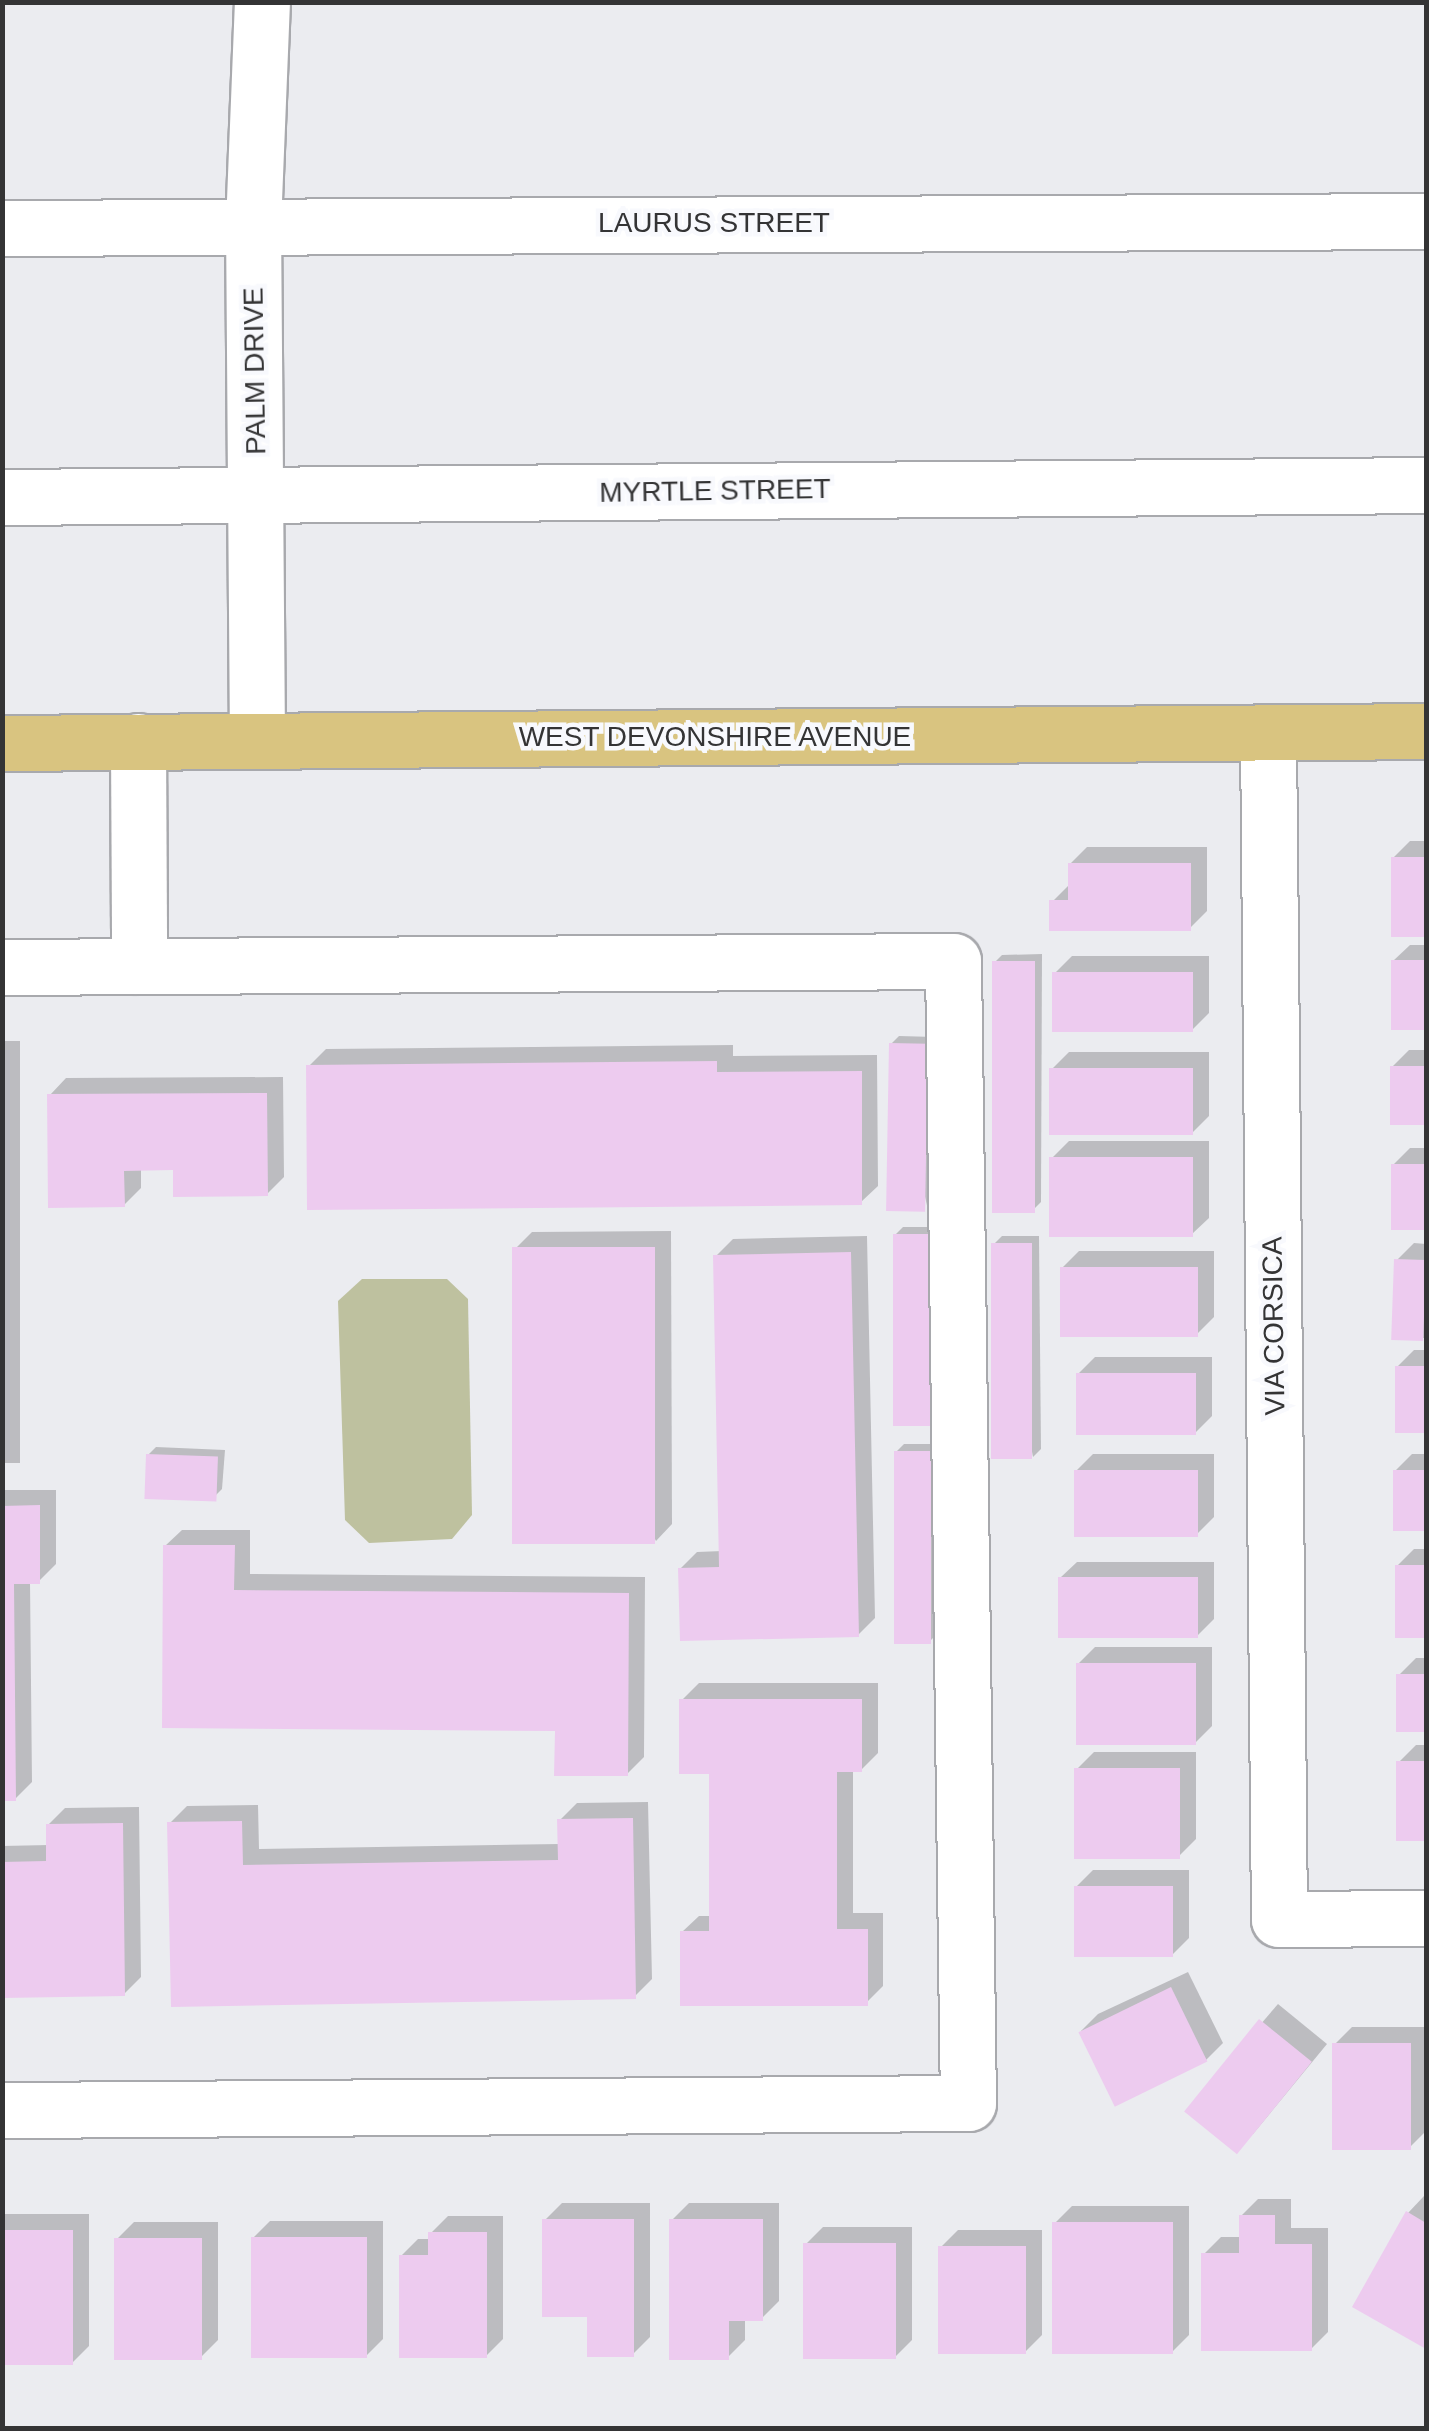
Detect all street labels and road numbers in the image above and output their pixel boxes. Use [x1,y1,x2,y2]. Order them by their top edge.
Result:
street label: LAURUS STREET [598,206,830,240]
street label: PALM DRIVE [237,287,273,455]
street label: MYRTLE STREET [599,472,831,510]
street label: WEST DEVONSHIRE AVENUE [518,720,912,754]
street label: VIA CORSICA [1256,1235,1292,1417]

